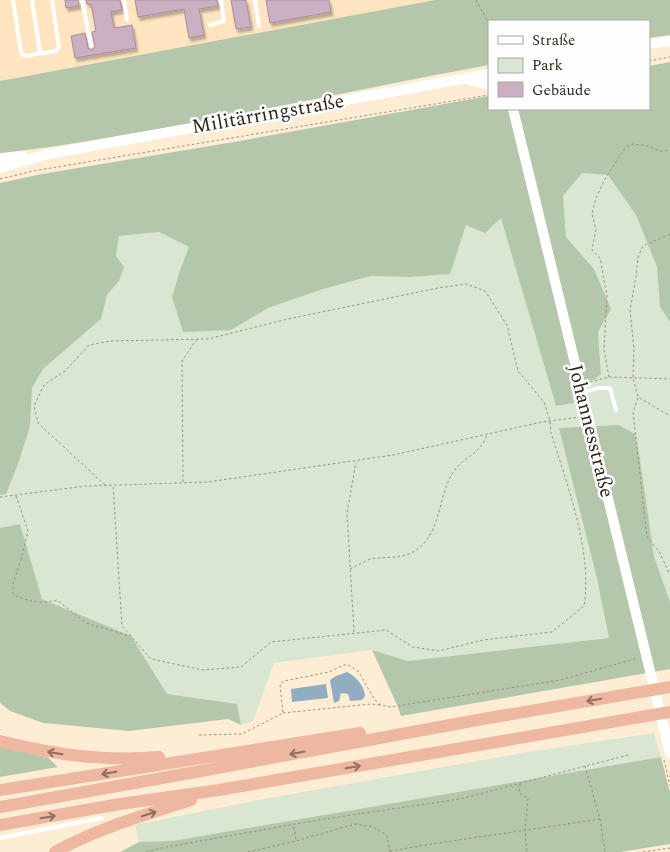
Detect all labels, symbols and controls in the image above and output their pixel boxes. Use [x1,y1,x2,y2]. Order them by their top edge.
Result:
legend [488,20,650,110]
text: Straße [532,29,575,52]
text: Park [532,54,563,77]
text: Gebäude [532,79,591,102]
street label: Militärringstraße [189,86,347,142]
street label: Johannesstraße [560,361,622,501]
one-way arrow [587,695,603,705]
one-way arrow [48,747,64,757]
one-way arrow [290,749,306,759]
one-way arrow [345,762,361,772]
one-way arrow [101,768,117,778]
one-way arrow [140,808,156,818]
one-way arrow [40,811,56,821]

